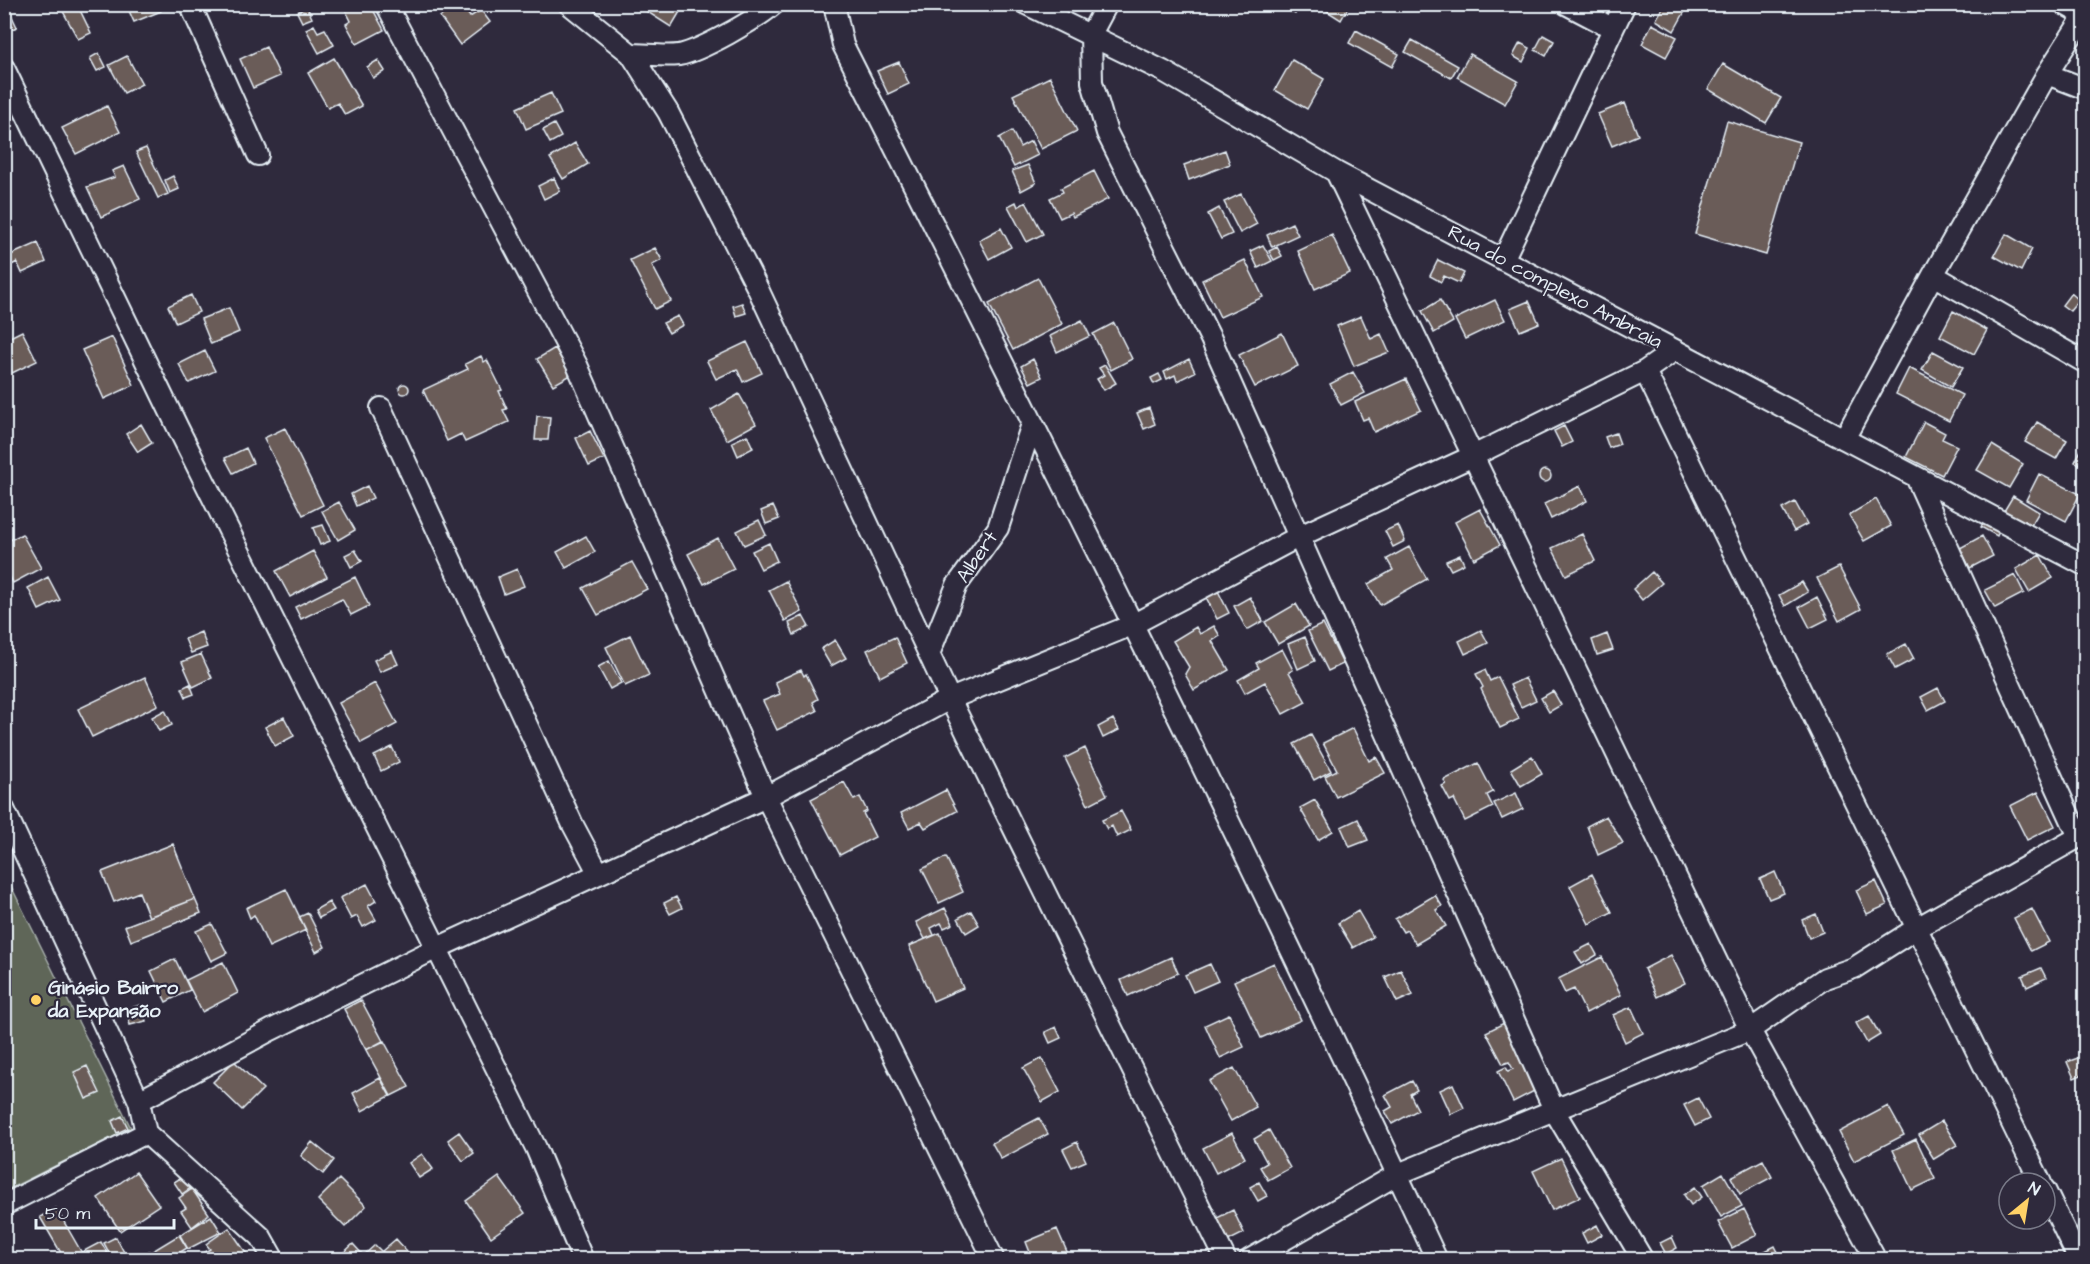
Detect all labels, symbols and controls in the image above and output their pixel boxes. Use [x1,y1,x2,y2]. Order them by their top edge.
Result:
street label: Rua do complexo Ambraia [1443,218,1667,356]
street label: Albert [949,525,1005,589]
place label: Ginásio Bairro da Expansão [47,974,179,1025]
marker: Ginásio Bairro da Expansão [29,993,43,1007]
north arrow [1997,1171,2057,1231]
text: N [2024,1177,2044,1201]
scale bar [36,1192,174,1230]
text: 50 m [45,1201,90,1226]

